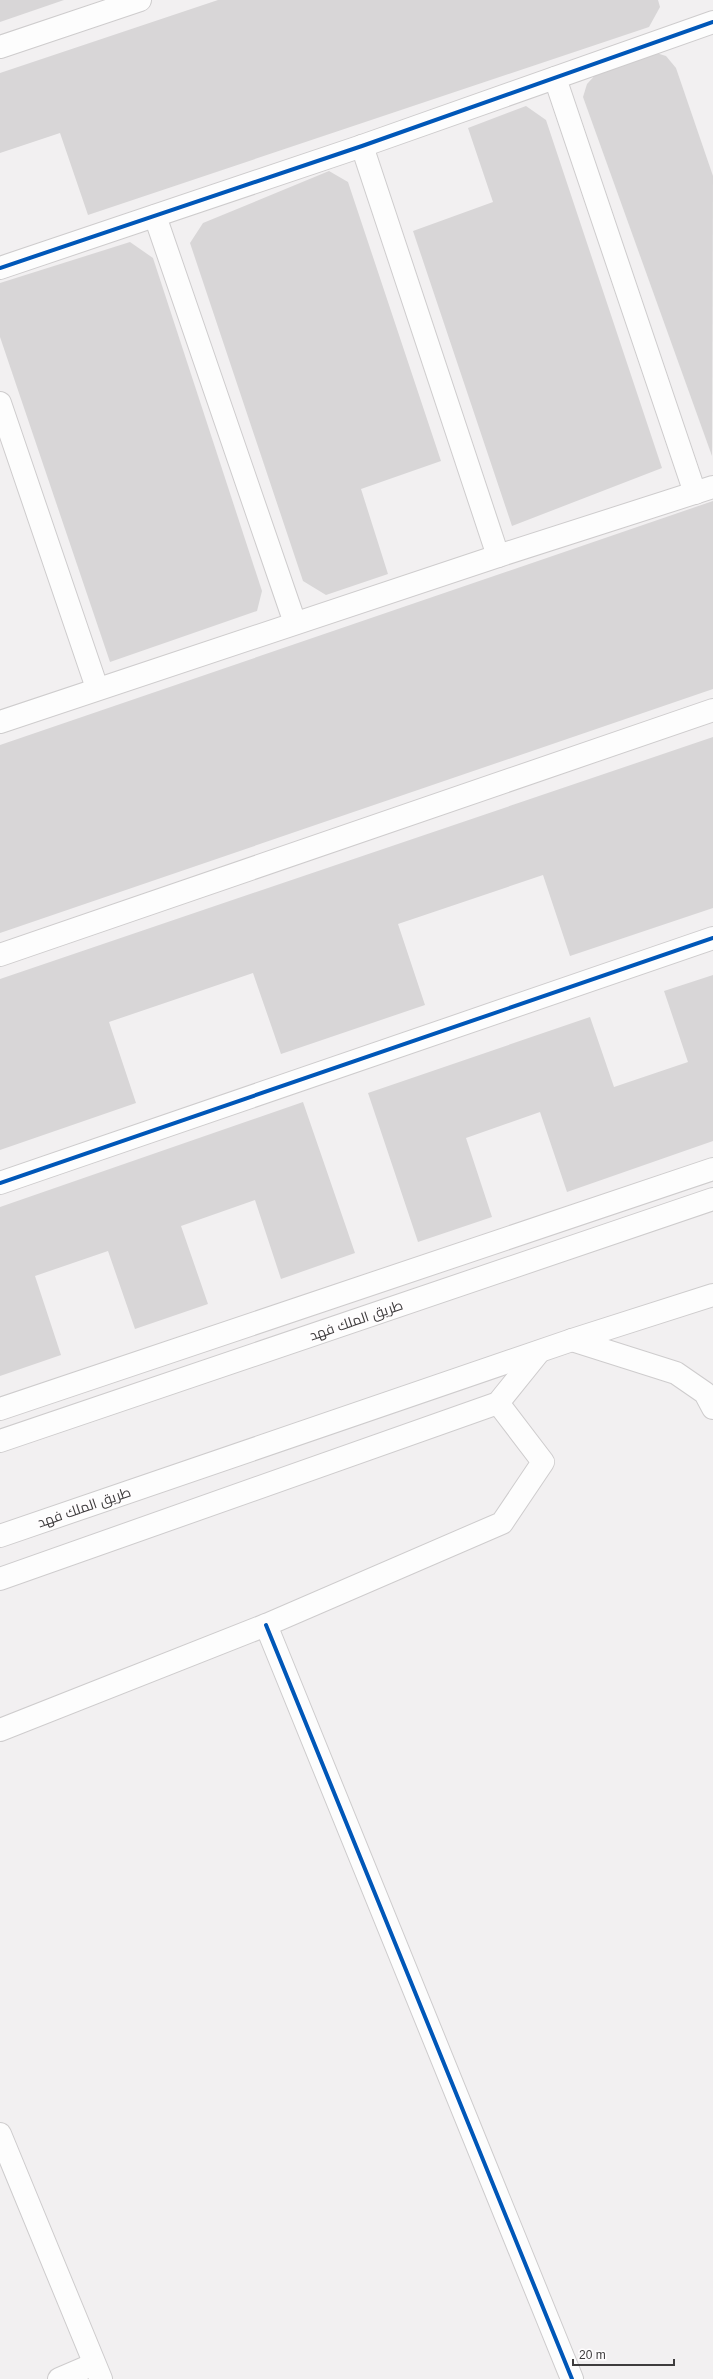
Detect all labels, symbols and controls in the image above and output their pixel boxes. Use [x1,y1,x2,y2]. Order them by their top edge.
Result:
street label: طريق الملك فهد [307,1297,405,1344]
street label: طريق الملك فهد [35,1484,133,1531]
scale bar [573,2341,674,2367]
text: 20 m [579,2348,606,2362]

